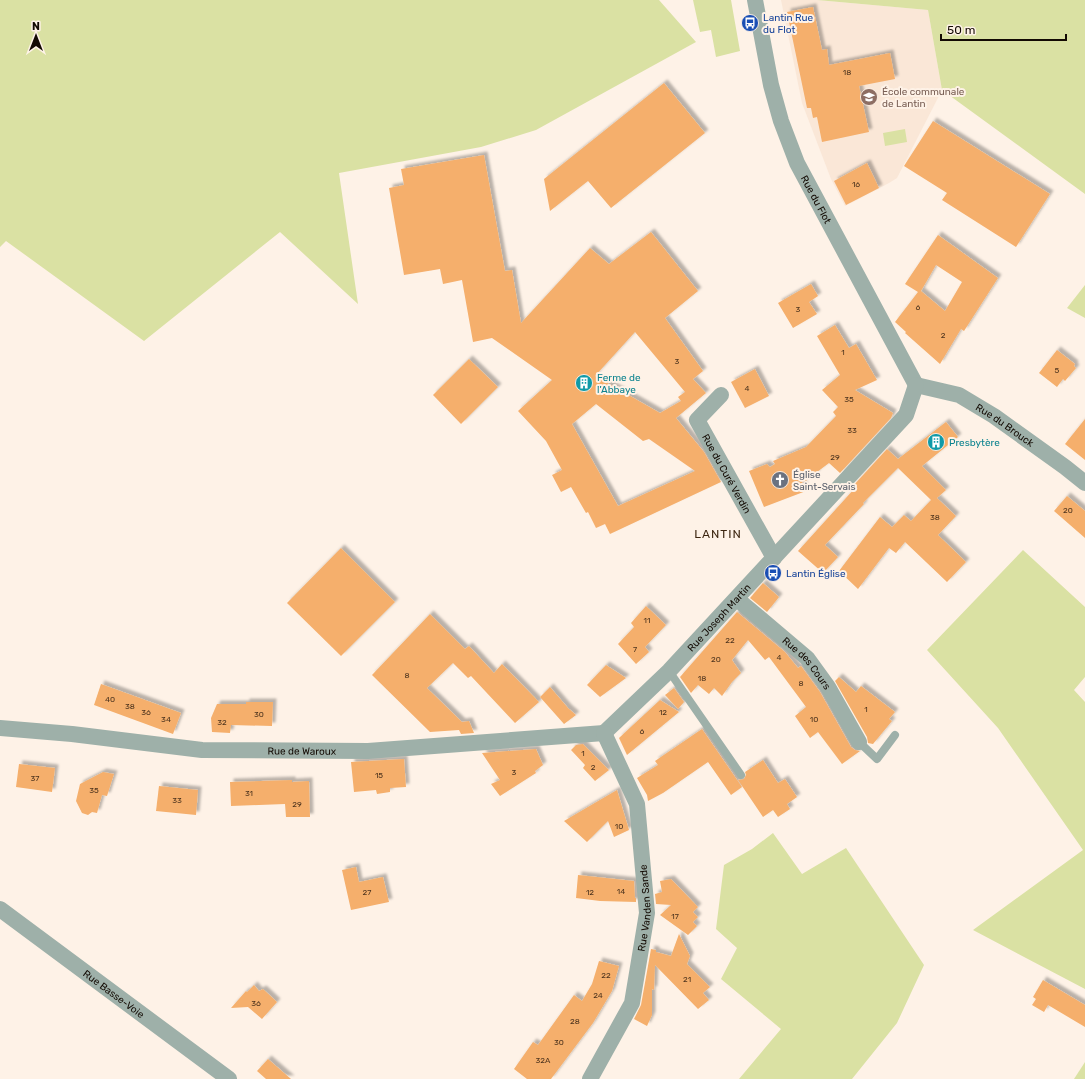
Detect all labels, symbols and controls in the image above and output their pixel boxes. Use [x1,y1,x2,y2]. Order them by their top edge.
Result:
place label: Lantin Rue du Flot [763,12,814,36]
bus stop icon: Lantin Rue du Flot [740,13,760,33]
north arrow [16,16,56,56]
scale bar [941,16,1066,42]
text: N [32,20,40,33]
text: 50 m [947,23,975,37]
house number: 18 [843,68,851,77]
place label: École communale de Lantin [882,86,965,110]
school or university icon: École communale de Lantin [859,87,879,107]
street label: Rue du Flot [798,174,833,226]
house number: 16 [852,180,860,189]
house number: 6 [916,303,921,312]
house number: 3 [796,305,801,314]
house number: 2 [941,331,946,340]
house number: 1 [841,348,845,357]
house number: 3 [675,357,680,366]
house number: 5 [1055,366,1060,375]
place label: Ferme de l'Abbaye [597,372,641,396]
building icon: Ferme de l'Abbaye [574,373,594,393]
house number: 4 [745,384,750,393]
house number: 35 [844,395,854,404]
street label: Rue du Brouck [973,401,1037,450]
house number: 33 [847,426,857,435]
street label: Rue du Curé Verdin [699,432,753,516]
building icon: Presbytère [926,432,946,452]
place label: Presbytère [949,437,1000,449]
house number: 29 [830,453,840,462]
place label: Église Saint-Servais [793,469,856,493]
church icon: Église Saint-Servais [770,470,790,490]
house number: 20 [1063,506,1073,515]
house number: 38 [930,513,940,522]
district label: LANTIN [694,527,742,541]
bus stop icon: Lantin Église [763,563,783,583]
place label: Lantin Église [786,568,846,580]
street label: Rue Joseph Martin [685,582,754,654]
house number: 11 [644,616,650,625]
street label: Rue des Cours [779,635,833,692]
house number: 22 [725,636,735,645]
house number: 7 [633,645,637,654]
house number: 4 [777,653,782,662]
house number: 20 [711,655,721,664]
house number: 8 [404,671,410,680]
house number: 18 [698,674,706,683]
house number: 8 [798,679,804,688]
house number: 40 [105,695,115,704]
house number: 38 [125,702,135,711]
house number: 1 [864,705,868,714]
house number: 36 [141,708,151,717]
house number: 12 [659,708,667,717]
house number: 30 [254,710,264,719]
house number: 34 [161,715,171,724]
house number: 10 [810,715,818,724]
house number: 32 [217,718,227,727]
house number: 6 [640,727,645,736]
street label: Rue de Waroux [267,745,337,758]
house number: 1 [581,749,585,758]
house number: 2 [591,763,596,772]
house number: 3 [512,768,517,777]
house number: 15 [375,771,383,780]
house number: 37 [31,774,39,783]
house number: 35 [89,786,99,795]
house number: 31 [245,789,253,798]
house number: 33 [172,796,182,805]
house number: 29 [292,800,302,809]
house number: 10 [615,822,623,831]
street label: Rue Vanden Sande [636,864,654,952]
house number: 14 [617,887,625,896]
house number: 27 [363,888,371,897]
house number: 12 [586,888,594,897]
house number: 17 [671,912,679,921]
street label: Rue Basse-Voie [81,968,147,1021]
house number: 22 [601,971,611,980]
house number: 21 [683,975,691,984]
house number: 24 [593,991,603,1000]
house number: 36 [251,999,261,1008]
house number: 28 [570,1017,580,1026]
house number: 30 [554,1038,564,1047]
house number: 32A [536,1056,551,1065]

